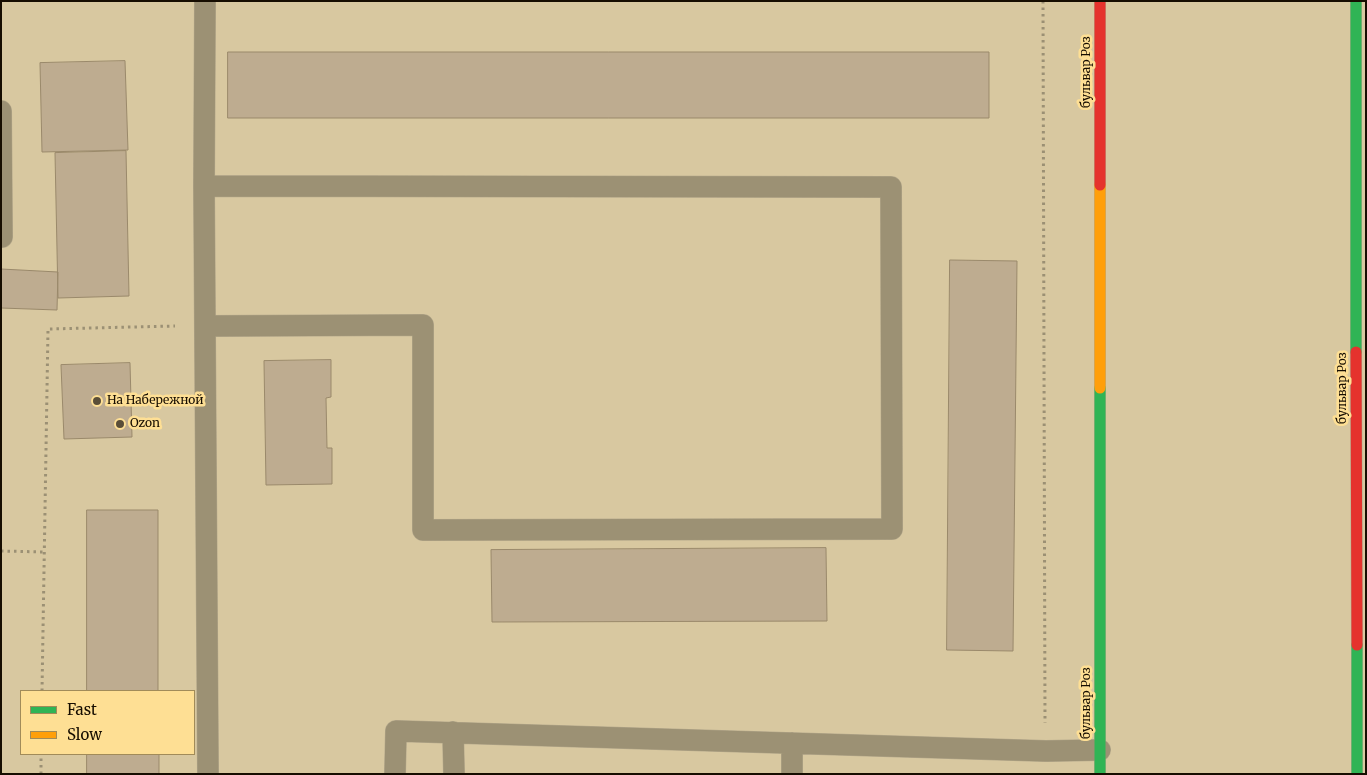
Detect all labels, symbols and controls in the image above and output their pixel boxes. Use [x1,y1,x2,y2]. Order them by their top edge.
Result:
street label: бульвар Роз [1080,36,1094,108]
street label: бульвар Роз [1336,352,1350,424]
place label: На Набережной [107,394,204,408]
marker: На Набережной [91,395,103,407]
place label: Ozon [130,417,160,431]
marker: Ozon [114,418,126,430]
street label: бульвар Роз [1080,667,1094,739]
legend [20,690,195,755]
text: Fast [67,700,97,719]
text: Slow [67,725,102,744]

